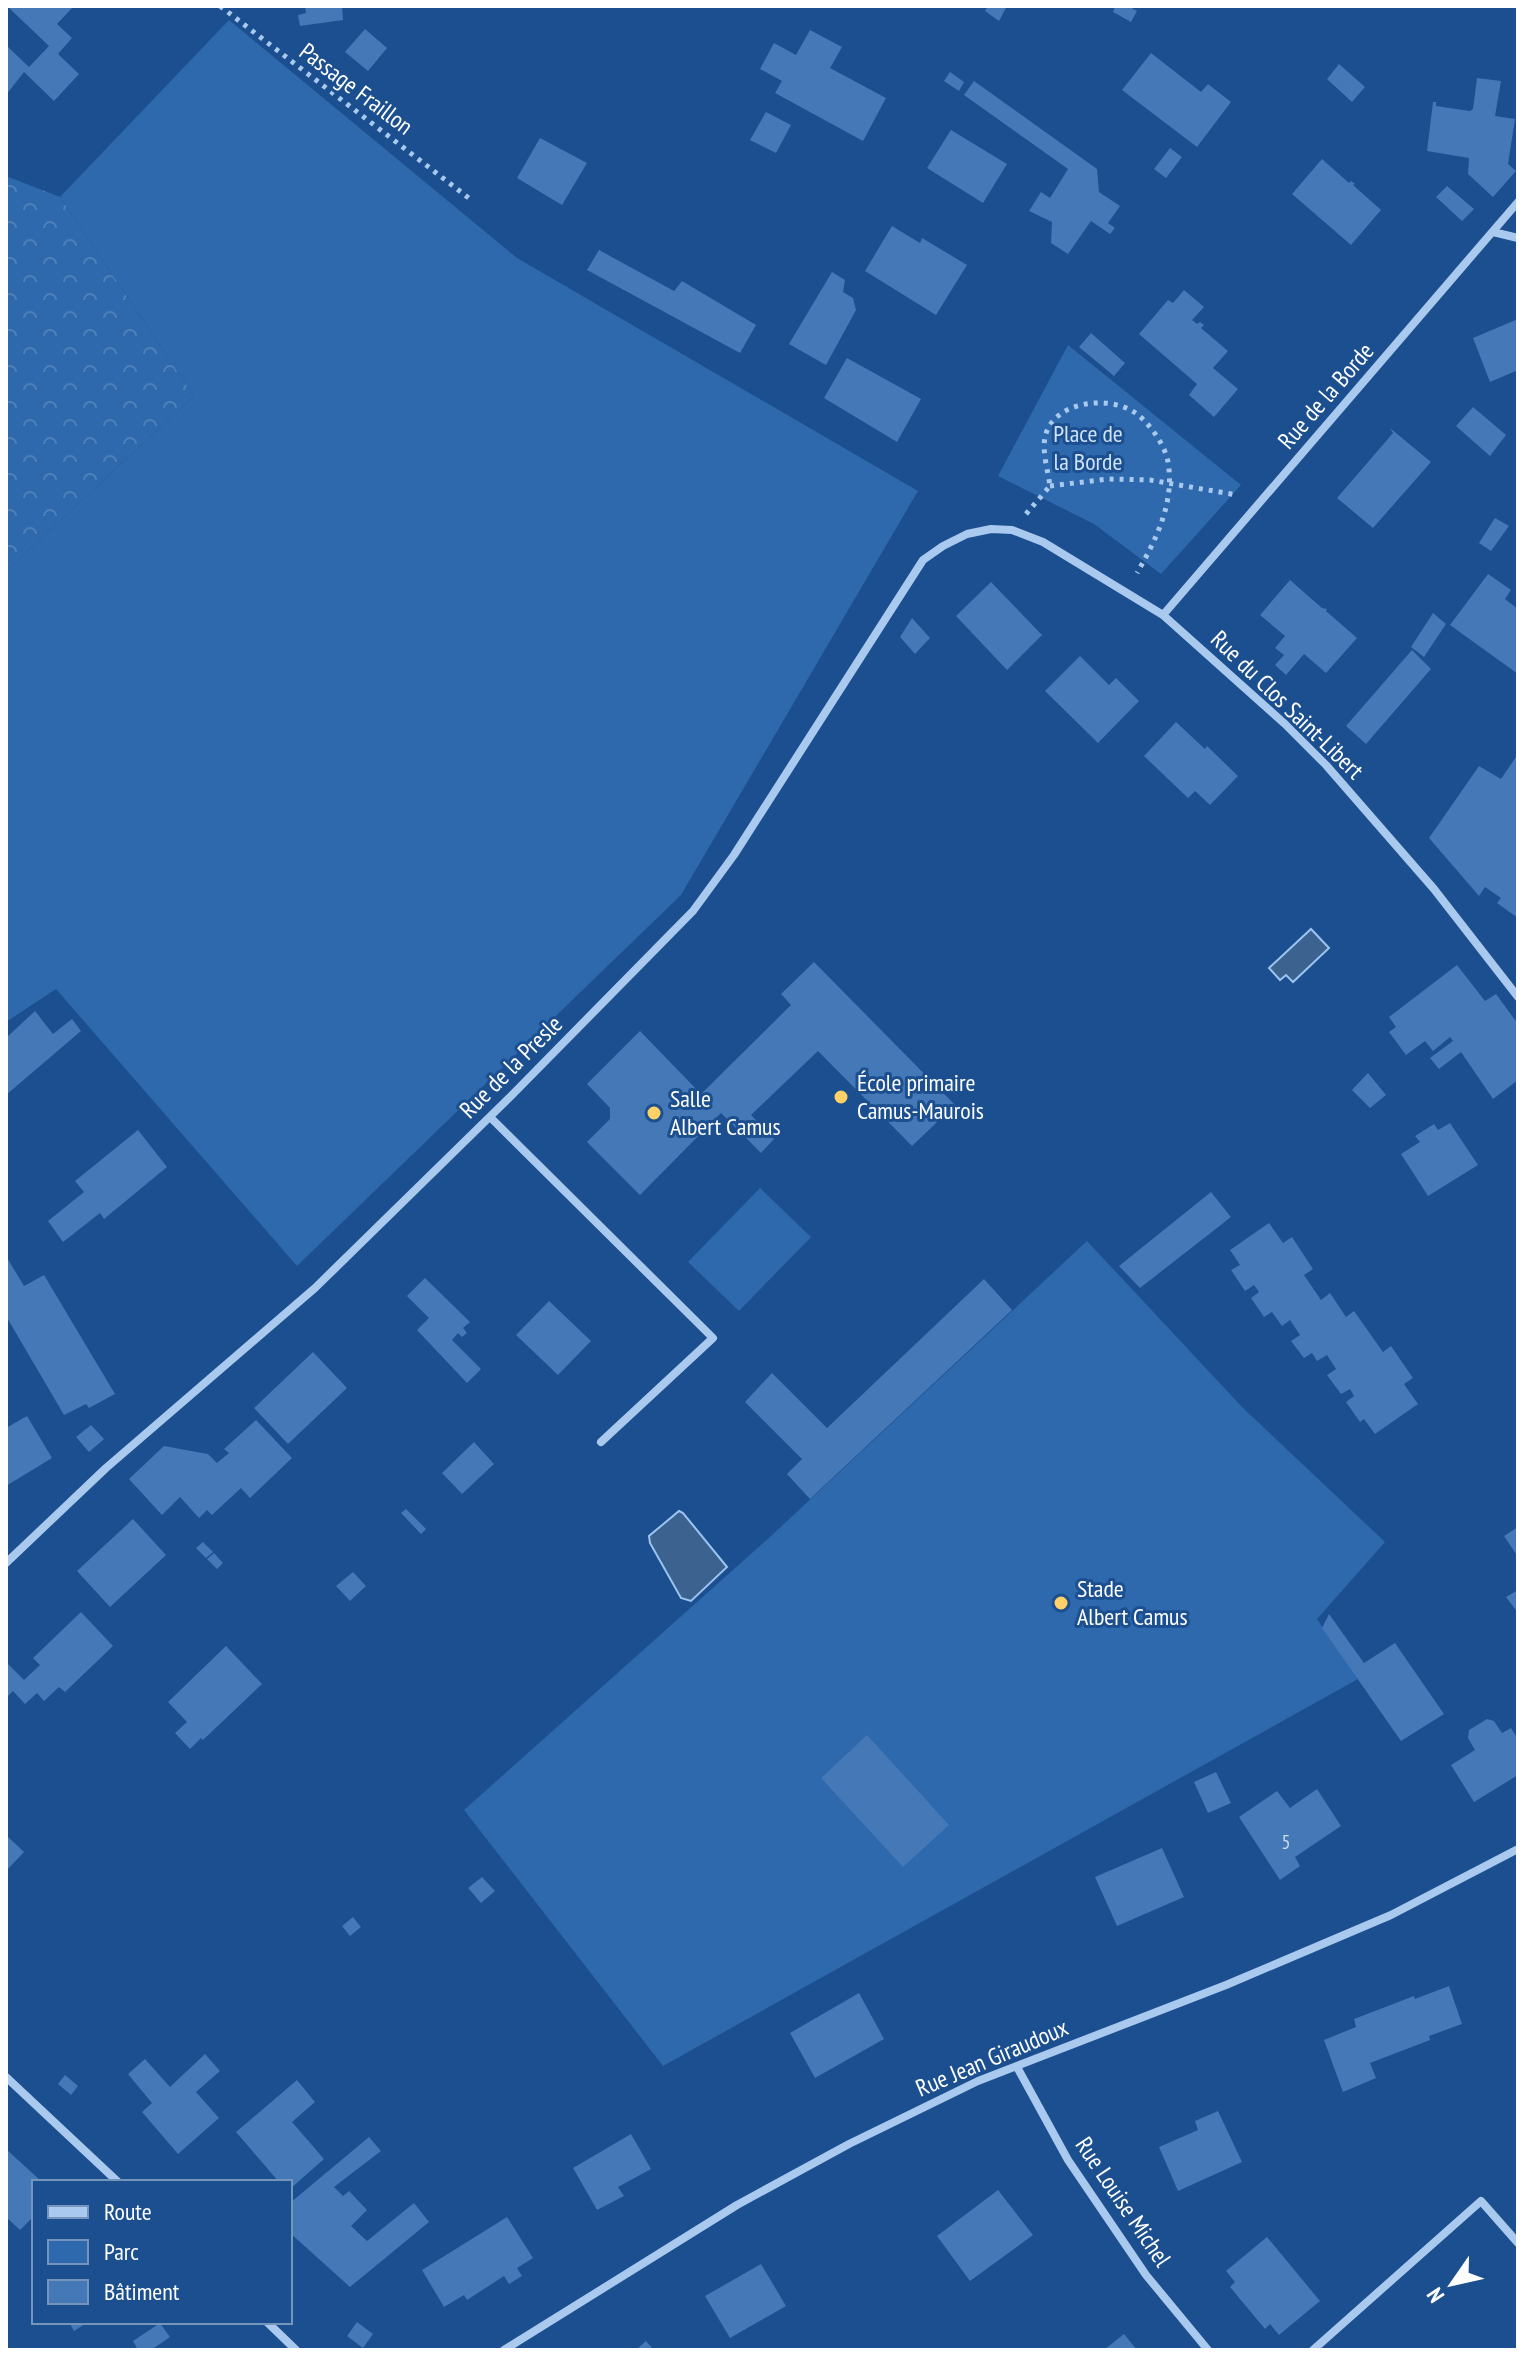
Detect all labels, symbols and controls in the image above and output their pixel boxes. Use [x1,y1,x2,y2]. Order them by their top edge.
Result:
street label: Passage Fraillon [293,36,419,141]
street label: Rue de la Borde [1271,336,1380,455]
park label: Place de la Borde [1053,418,1123,477]
street label: Rue du Clos Saint-Libert [1204,624,1371,786]
street label: Rue de la Presle [453,1009,569,1125]
place label: École primaire Camus-Maurois [857,1067,984,1126]
place label: Salle Albert Camus [670,1083,781,1142]
marker: École primaire Camus-Maurois [832,1088,850,1106]
marker: Salle Albert Camus [645,1104,663,1122]
place label: Stade Albert Camus [1077,1573,1188,1632]
marker: Stade Albert Camus [1052,1594,1070,1612]
house number: 5 [1282,1829,1291,1855]
street label: Rue Jean Giraudoux [911,2011,1073,2104]
street label: Rue Louise Michel [1069,2131,1178,2273]
legend [32,2180,292,2324]
text: Route [104,2196,152,2227]
text: Parc [104,2236,139,2267]
north arrow [1412,2244,1492,2324]
text: Bâtiment [104,2276,180,2307]
text: N [1420,2282,1450,2308]

